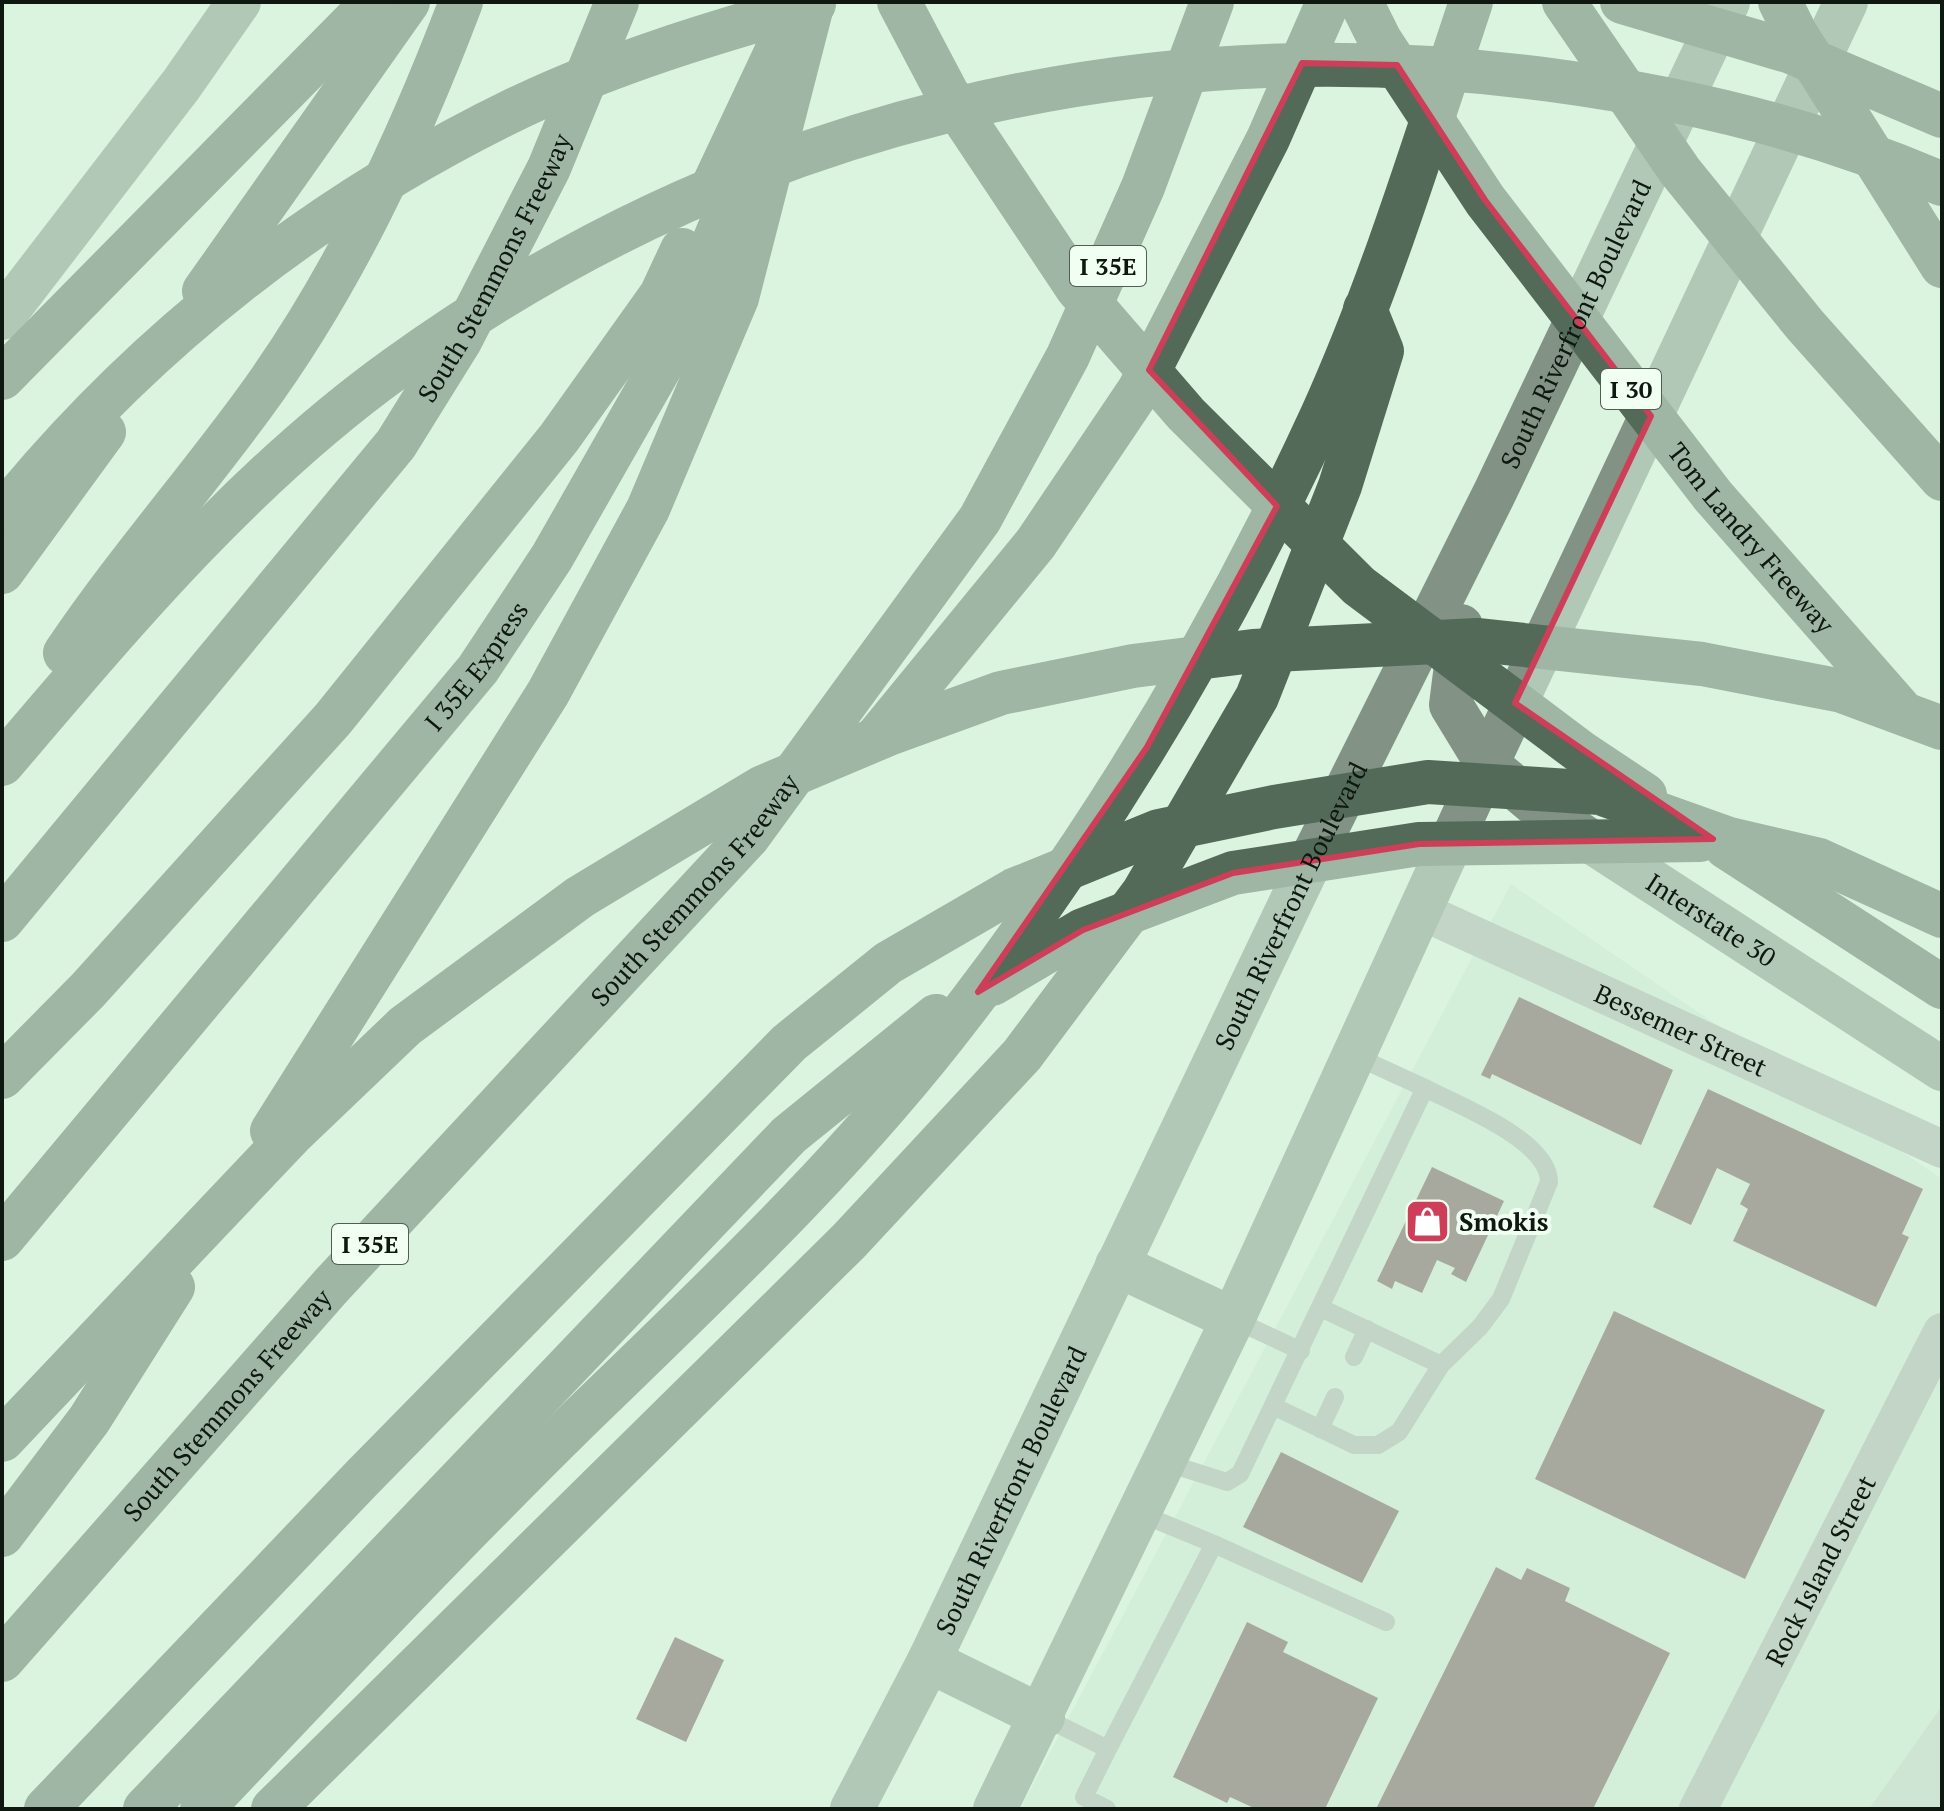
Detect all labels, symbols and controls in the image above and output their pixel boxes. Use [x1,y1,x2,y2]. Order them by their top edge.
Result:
street label: South Stemmons Freeway [409,128,579,408]
street label: South Riverfront Boulevard [1492,174,1658,474]
road number: I 35E [1070,246,1146,286]
road number: I 30 [1601,369,1661,409]
street label: Tom Landry Freeway [1661,435,1843,641]
street label: I 35E Express [417,594,535,738]
street label: South Riverfront Boulevard [1206,756,1374,1055]
street label: South Stemmons Freeway [583,766,806,1013]
street label: Interstate 30 [1640,865,1783,974]
street label: Bessemer Street [1589,976,1773,1084]
shop icon: Smokis [1404,1197,1452,1245]
place label: Smokis [1459,1204,1549,1238]
road number: I 35E [332,1224,408,1264]
street label: South Stemmons Freeway [115,1281,339,1528]
street label: South Riverfront Boulevard [927,1340,1094,1640]
street label: Rock Island Street [1757,1469,1883,1671]

